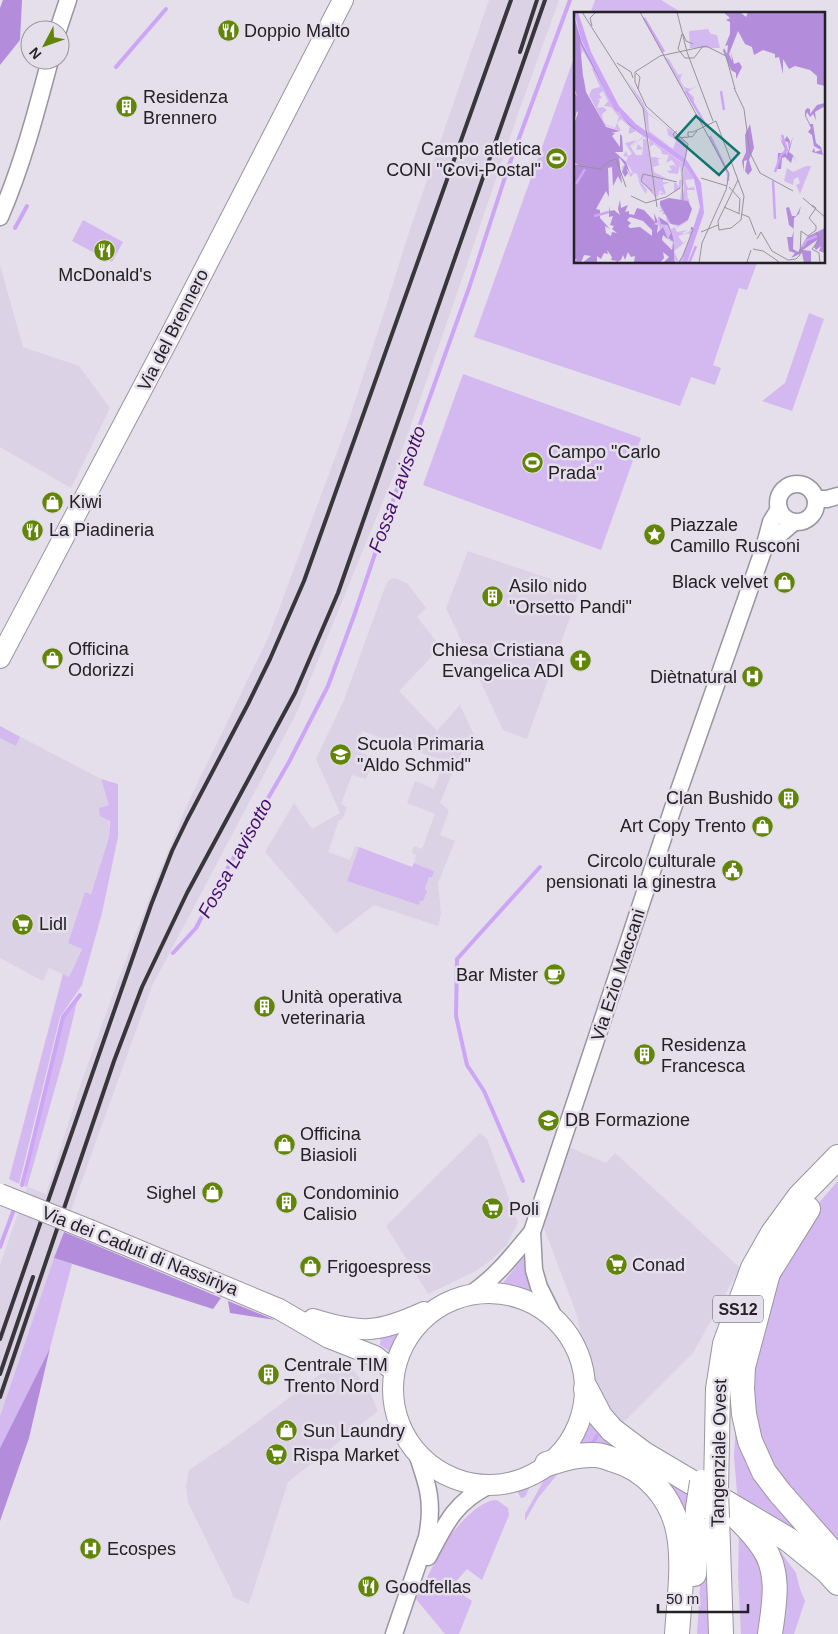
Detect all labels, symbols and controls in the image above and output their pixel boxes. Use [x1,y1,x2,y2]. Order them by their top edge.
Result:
inset map [574,12,826,264]
restaurant icon: Doppio Malto [216,19,240,43]
north arrow [20,20,70,70]
place label: Doppio Malto [244,21,350,41]
text: N [26,44,45,63]
place label: Residenza Brennero [143,87,229,128]
building icon: Residenza Brennero [115,95,139,119]
place label: Campo atletica CONI "Covi-Postal" [386,139,542,180]
sports icon: Campo atletica CONI "Covi-Postal" [545,147,569,171]
restaurant icon: McDonald's [93,238,117,262]
place label: McDonald's [58,265,152,285]
street label: Via del Brennero [134,266,212,394]
water label: Fossa Lavisotto [364,423,430,555]
place label: Campo "Carlo Prada" [548,442,660,483]
sports icon: Campo "Carlo Prada" [520,450,544,474]
shop icon: Kiwi [41,490,65,514]
place label: Kiwi [69,492,102,512]
place label: Piazzale Camillo Rusconi [670,515,800,556]
restaurant icon: La Piadineria [21,518,45,542]
place label: La Piadineria [49,520,155,540]
place icon: Piazzale Camillo Rusconi [642,523,666,547]
shop icon: Black velvet [772,570,796,594]
place label: Black velvet [672,572,768,592]
place label: Asilo nido "Orsetto Pandi" [509,576,632,617]
building icon: Asilo nido "Orsetto Pandi" [481,584,505,608]
place label: Officina Odorizzi [68,639,134,680]
place label: Chiesa Cristiana Evangelica ADI [432,640,565,681]
shop icon: Officina Odorizzi [40,647,64,671]
church icon: Chiesa Cristiana Evangelica ADI [568,648,592,672]
hospital icon: Diètnatural [741,665,765,689]
place label: Diètnatural [650,667,737,687]
place label: Scuola Primaria "Aldo Schmid" [357,734,485,775]
school or university icon: Scuola Primaria "Aldo Schmid" [329,742,353,766]
building icon: Clan Bushido [777,786,801,810]
place label: Clan Bushido [666,788,773,808]
water label: Fossa Lavisotto [194,795,276,921]
shop icon: Art Copy Trento [750,814,774,838]
place label: Art Copy Trento [620,816,746,836]
place label: Circolo culturale pensionati la ginestra [546,851,717,892]
public building icon: Circolo culturale pensionati la ginestra [720,859,744,883]
street label: Via Ezio Maccani [587,906,649,1044]
supermarket icon: Lidl [11,912,35,936]
place label: Lidl [39,914,67,934]
cafe icon: Bar Mister [542,963,566,987]
place label: Bar Mister [456,965,538,985]
place label: Unità operativa veterinaria [281,987,403,1028]
building icon: Unità operativa veterinaria [253,995,277,1019]
place label: Residenza Francesca [661,1035,747,1076]
building icon: Residenza Francesca [633,1043,657,1067]
school or university icon: DB Formazione [537,1108,561,1132]
place label: DB Formazione [565,1110,690,1130]
place label: Officina Biasioli [300,1124,362,1165]
shop icon: Officina Biasioli [272,1132,296,1156]
shop icon: Sighel [200,1181,224,1205]
place label: Sighel [146,1183,196,1203]
place label: Condominio Calisio [303,1183,399,1224]
building icon: Condominio Calisio [275,1191,299,1215]
supermarket icon: Poli [481,1197,505,1221]
place label: Poli [509,1199,539,1219]
street label: Via dei Caduti di Nassiriya [39,1202,242,1300]
supermarket icon: Conad [604,1253,628,1277]
shop icon: Frigoespress [299,1255,323,1279]
place label: Conad [632,1255,685,1275]
place label: Frigoespress [327,1257,431,1277]
road number: SS12 [713,1296,763,1322]
place label: Centrale TIM Trento Nord [284,1355,388,1396]
building icon: Centrale TIM Trento Nord [256,1363,280,1387]
street label: Tangenziale Ovest [708,1379,730,1527]
shop icon: Sun Laundry [275,1419,299,1443]
place label: Sun Laundry [303,1421,405,1441]
supermarket icon: Rispa Market [265,1443,289,1467]
place label: Rispa Market [293,1445,399,1465]
hospital icon: Ecospes [79,1537,103,1561]
place label: Ecospes [107,1539,176,1559]
restaurant icon: Goodfellas [357,1575,381,1599]
place label: Goodfellas [385,1577,471,1597]
scale bar [658,1582,748,1614]
text: 50 m [666,1590,699,1607]

